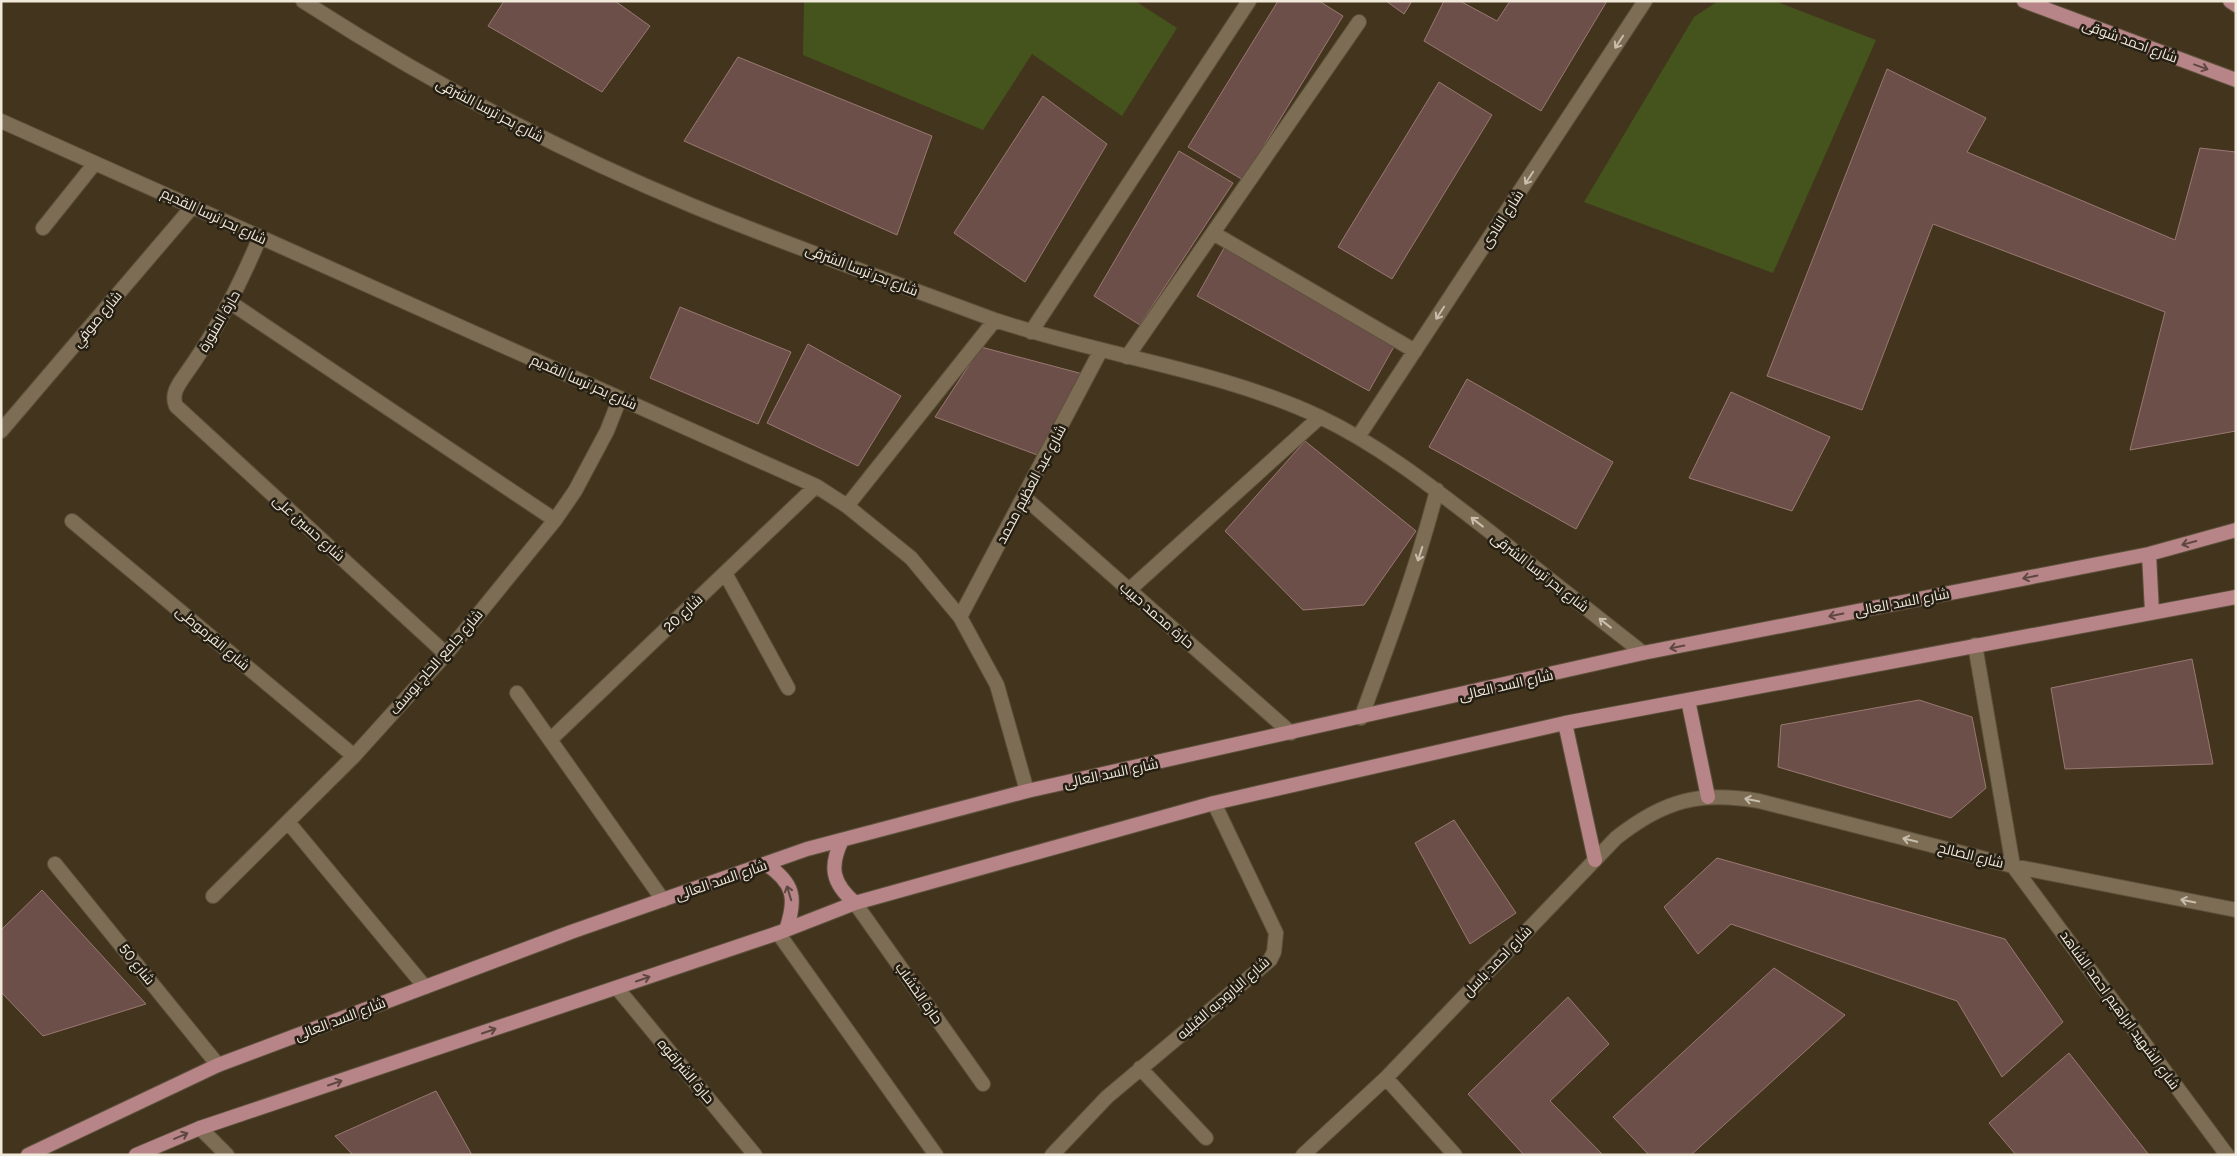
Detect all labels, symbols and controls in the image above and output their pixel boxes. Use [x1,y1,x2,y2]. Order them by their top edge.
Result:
street label: شارع احمد شوقى [2080,16,2180,67]
one-way arrow [1613,35,1624,49]
one-way arrow [2193,63,2208,72]
street label: شارع بحر ترسا الشرقى [433,75,546,146]
one-way arrow [1524,170,1534,184]
street label: شارع بحر ترسا القديم [158,185,269,249]
street label: شارع النادى [1477,187,1527,251]
street label: شارع بحر ترسا الشرقى [803,241,921,300]
street label: حارة المنورة [195,287,244,355]
street label: شارع صوفي [69,288,128,353]
one-way arrow [1435,306,1445,320]
street label: شارع بحر ترسا القديم [528,351,640,414]
street label: شارع عبد العظيم محمد [993,422,1071,547]
street label: شارع حسين على [269,492,348,565]
one-way arrow [1471,517,1484,528]
street label: شارع بحر ترسا الشرقى [1487,529,1592,616]
one-way arrow [2181,538,2197,548]
one-way arrow [1415,546,1424,562]
one-way arrow [2022,573,2038,582]
street label: حارة محمد حبيب [1116,579,1197,652]
street label: شارع السد العالى [1853,585,1951,620]
street label: شارع 20 [660,591,706,636]
street label: شارع القرموطى [172,603,253,674]
street label: شارع جامع الحاج يوسف [386,606,487,718]
one-way arrow [1829,611,1845,621]
one-way arrow [1599,618,1612,629]
one-way arrow [1669,642,1685,652]
street label: شارع السد العالى [1457,666,1555,705]
street label: شارع السد العالى [1062,755,1160,792]
one-way arrow [1744,795,1760,805]
one-way arrow [1902,834,1918,844]
street label: شارع الصالح [1936,839,2005,872]
street label: شارع السد العالى [673,857,769,904]
one-way arrow [784,885,794,901]
one-way arrow [2180,896,2196,905]
street label: شارع احمد باسل [1459,922,1535,1000]
street label: شارع الشهيد ابراهيم احمد الشاهد [2055,928,2183,1094]
street label: شارع 50 [115,940,158,988]
street label: شارع الباروديه القبليه [1174,954,1273,1043]
street label: حارة الخشاب [891,960,946,1027]
one-way arrow [635,974,651,984]
street label: شارع السد العالى [292,994,388,1045]
one-way arrow [481,1026,496,1035]
street label: حارة الشراقوه [654,1035,718,1107]
one-way arrow [327,1078,342,1087]
one-way arrow [173,1130,188,1140]

